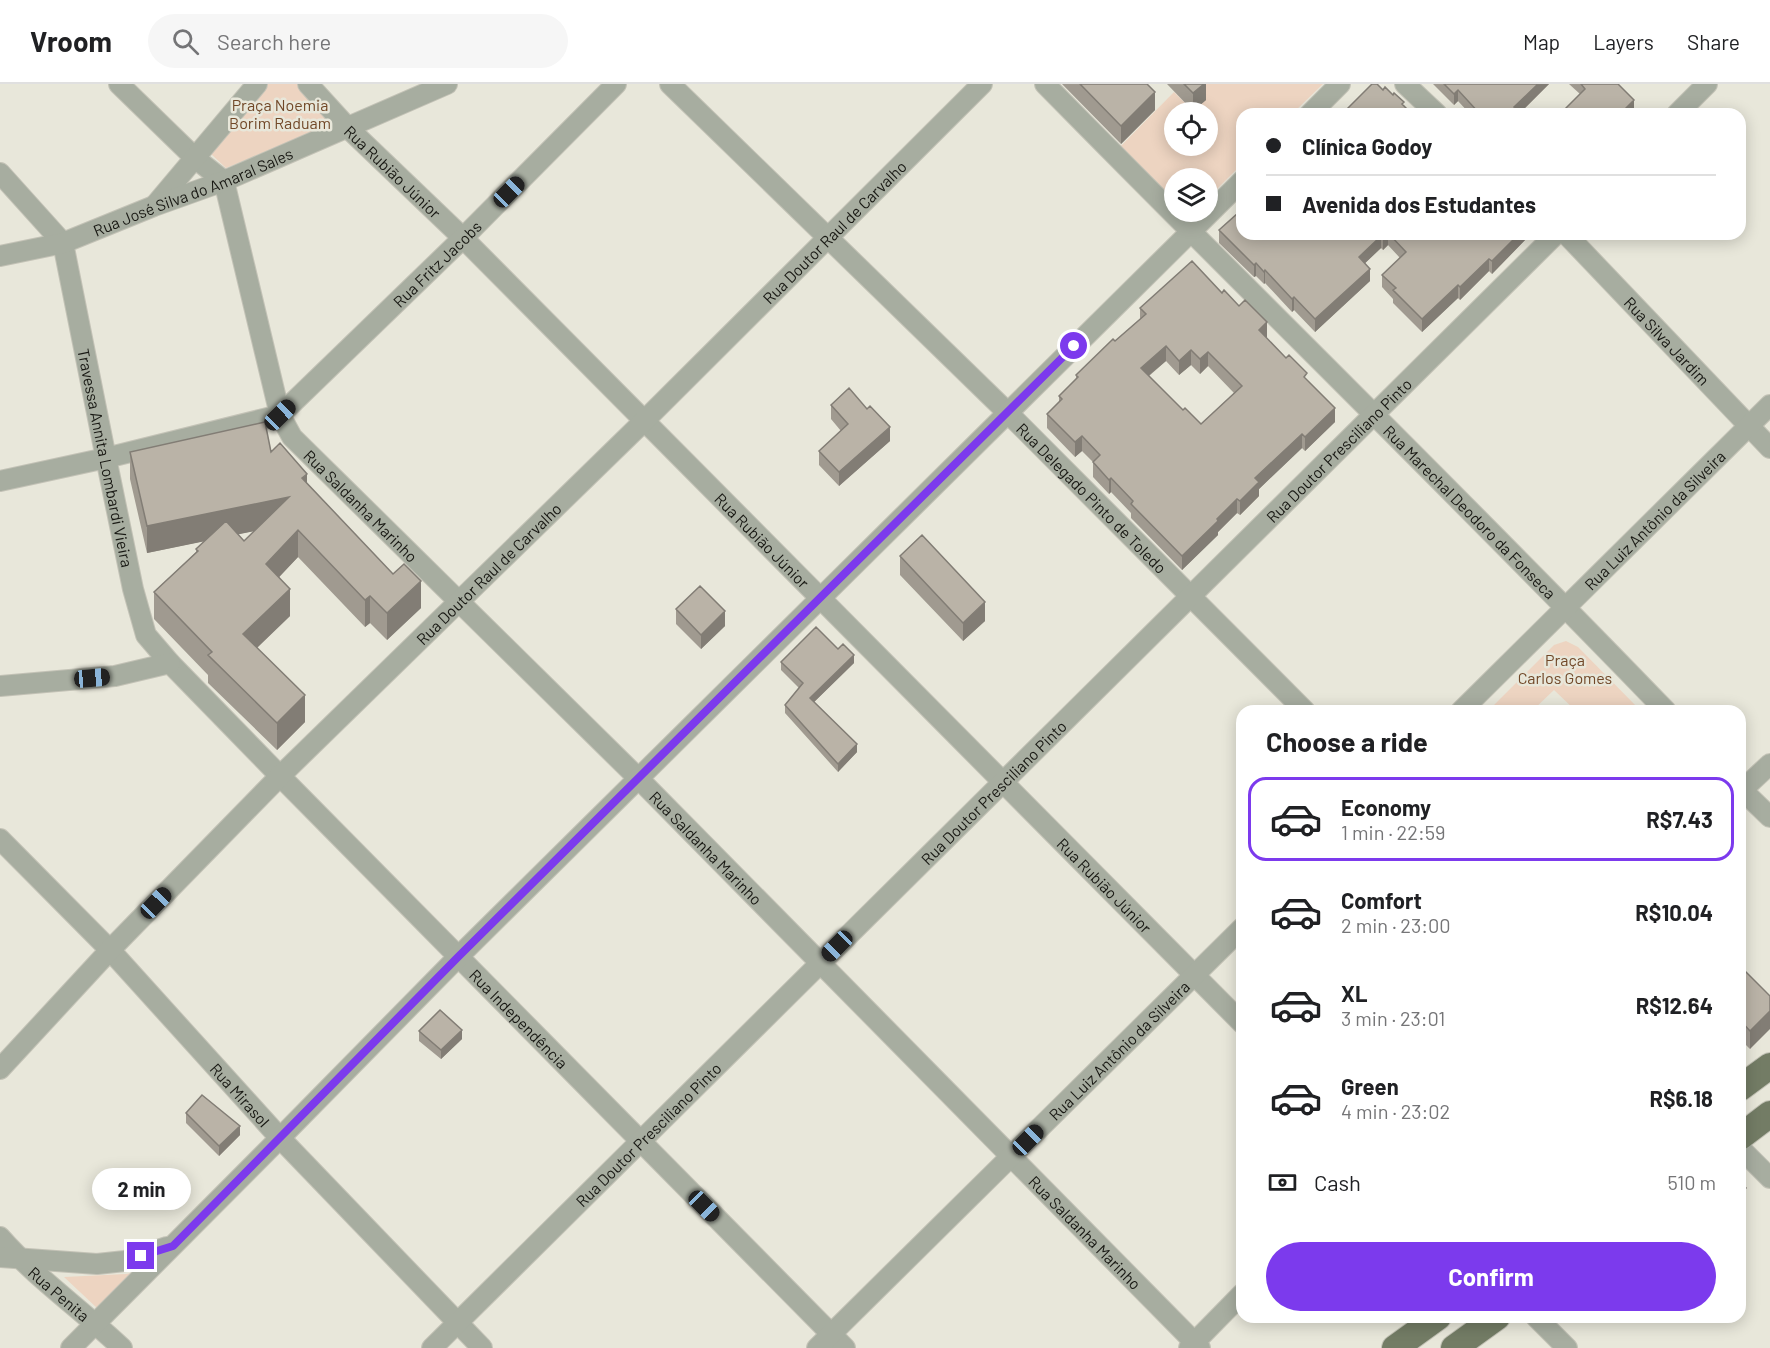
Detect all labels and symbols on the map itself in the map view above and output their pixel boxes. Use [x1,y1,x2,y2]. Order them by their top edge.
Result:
park label: Praça Noemia Borim Raduam [229,95,331,132]
street label: Rua Rubião Júnior [341,121,445,222]
street label: Rua José Silva do Amaral Sales [90,143,295,239]
street label: Rua Doutor Raul de Carvalho [758,156,910,307]
car [490,173,528,211]
street label: Rua Fritz Jacobs [389,216,485,310]
street label: Rua Silva Jardim [1621,292,1714,389]
route start [1060,332,1087,359]
street label: Travessa Annita Lombardi Vieira [75,347,138,569]
street label: Rua Doutor Presciliano Pinto [1262,374,1415,526]
car [261,396,299,434]
street label: Rua Delegado Pinto de Toledo [1013,418,1171,577]
street label: Rua Marechal Deodoro da Fonseca [1380,421,1560,602]
street label: Rua Saldanha Marinho [300,445,422,565]
street label: Rua Luiz Antônio da Silveira [1580,446,1729,593]
street label: Rua Rubião Júnior [711,488,814,592]
street label: Rua Doutor Raul de Carvalho [412,498,565,648]
park label: Praça Carlos Gomes [1518,650,1612,687]
car [73,667,111,689]
street label: Rua Doutor Presciliano Pinto [916,716,1070,868]
street label: Rua Saldanha Marinho [646,787,767,908]
street label: Rua Rubião Júnior [1054,833,1156,936]
car [137,884,175,922]
car [818,927,856,965]
street label: Rua Independência [466,965,572,1072]
street label: Rua Luiz Antônio da Silveira [1044,976,1193,1124]
street label: Rua Doutor Presciliano Pinto [571,1058,725,1210]
street label: Rua Mirasol [207,1059,274,1130]
car [1009,1121,1047,1159]
callout: 2 min [92,1169,190,1211]
street label: Rua Saldanha Marinho [1025,1171,1146,1293]
car [685,1187,723,1225]
route end [127,1242,154,1269]
street label: Rua Penita [25,1262,94,1325]

